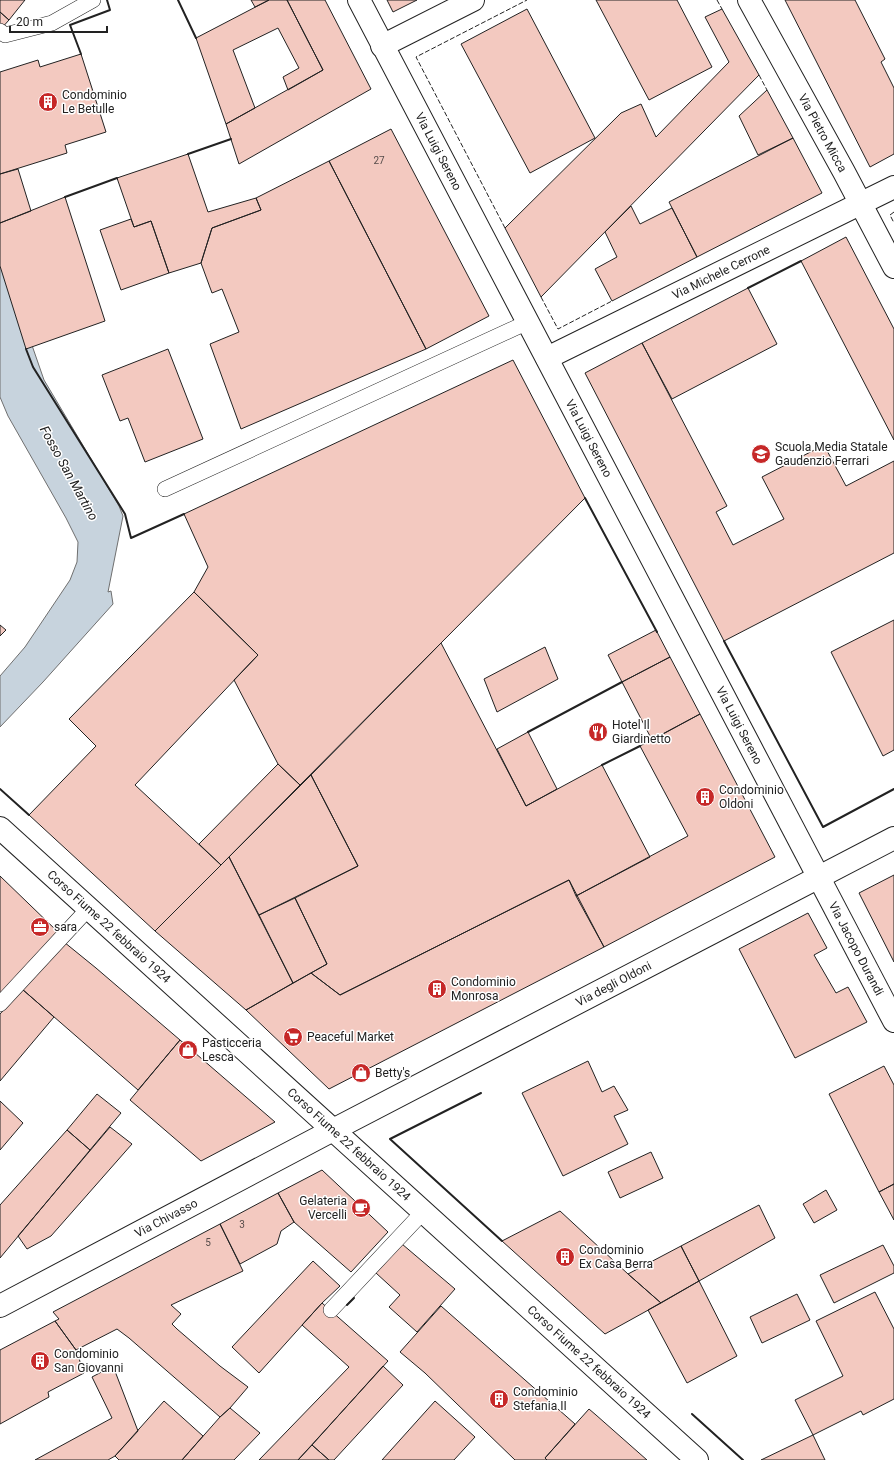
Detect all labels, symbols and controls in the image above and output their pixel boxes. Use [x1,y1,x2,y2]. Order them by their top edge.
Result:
scale bar [10,8,107,34]
text: 20 m [16,15,43,29]
place label: Condominio Le Betulle [62,88,127,116]
building icon: Condominio Le Betulle [37,91,59,113]
street label: Via Pietro Micca [795,92,850,175]
street label: Via Luigi Sereno [412,110,465,193]
house number: 27 [373,155,385,166]
street label: Via Michele Cerrone [670,242,772,302]
street label: Via Luigi Sereno [563,397,615,480]
water label: Fosso San Martino [37,423,101,523]
place label: Scuola Media Statale Gaudenzio Ferrari [775,440,888,468]
school or university icon: Scuola Media Statale Gaudenzio Ferrari [750,443,772,465]
street label: Via Luigi Sereno [713,684,765,767]
place label: Hotel Il Giardinetto [612,718,671,746]
restaurant icon: Hotel Il Giardinetto [587,721,609,743]
place label: Condominio Oldoni [719,783,784,811]
building icon: Condominio Oldoni [694,786,716,808]
street label: Corso Fiume 22 febbraio 1924 [44,867,174,986]
street label: Via Jacopo Durandi [826,899,886,998]
office icon: sara [29,916,51,938]
place label: sara [54,920,77,934]
street label: Via degli Oldoni [573,958,654,1009]
place label: Condominio Monrosa [451,975,516,1003]
building icon: Condominio Monrosa [426,978,448,1000]
supermarket icon: Peaceful Market [282,1026,304,1048]
place label: Peaceful Market [307,1030,394,1044]
place label: Pasticceria Lesca [202,1036,262,1064]
shop icon: Pasticceria Lesca [177,1039,199,1061]
shop icon: Betty's [350,1062,372,1084]
place label: Betty's [375,1066,410,1080]
street label: Corso Fiume 22 febbraio 1924 [284,1085,414,1204]
place label: Gelateria Vercelli [299,1194,347,1222]
street label: Via Chivasso [132,1196,200,1240]
cafe icon: Gelateria Vercelli [350,1197,372,1219]
house number: 3 [239,1219,245,1230]
house number: 5 [205,1237,211,1248]
place label: Condominio Ex Casa Berra [579,1243,653,1271]
building icon: Condominio Ex Casa Berra [554,1246,576,1268]
street label: Corso Fiume 22 febbraio 1924 [524,1303,654,1422]
place label: Condominio San Giovanni [54,1347,124,1375]
building icon: Condominio San Giovanni [29,1350,51,1372]
place label: Condominio Stefania II [513,1385,578,1413]
building icon: Condominio Stefania II [488,1388,510,1410]

